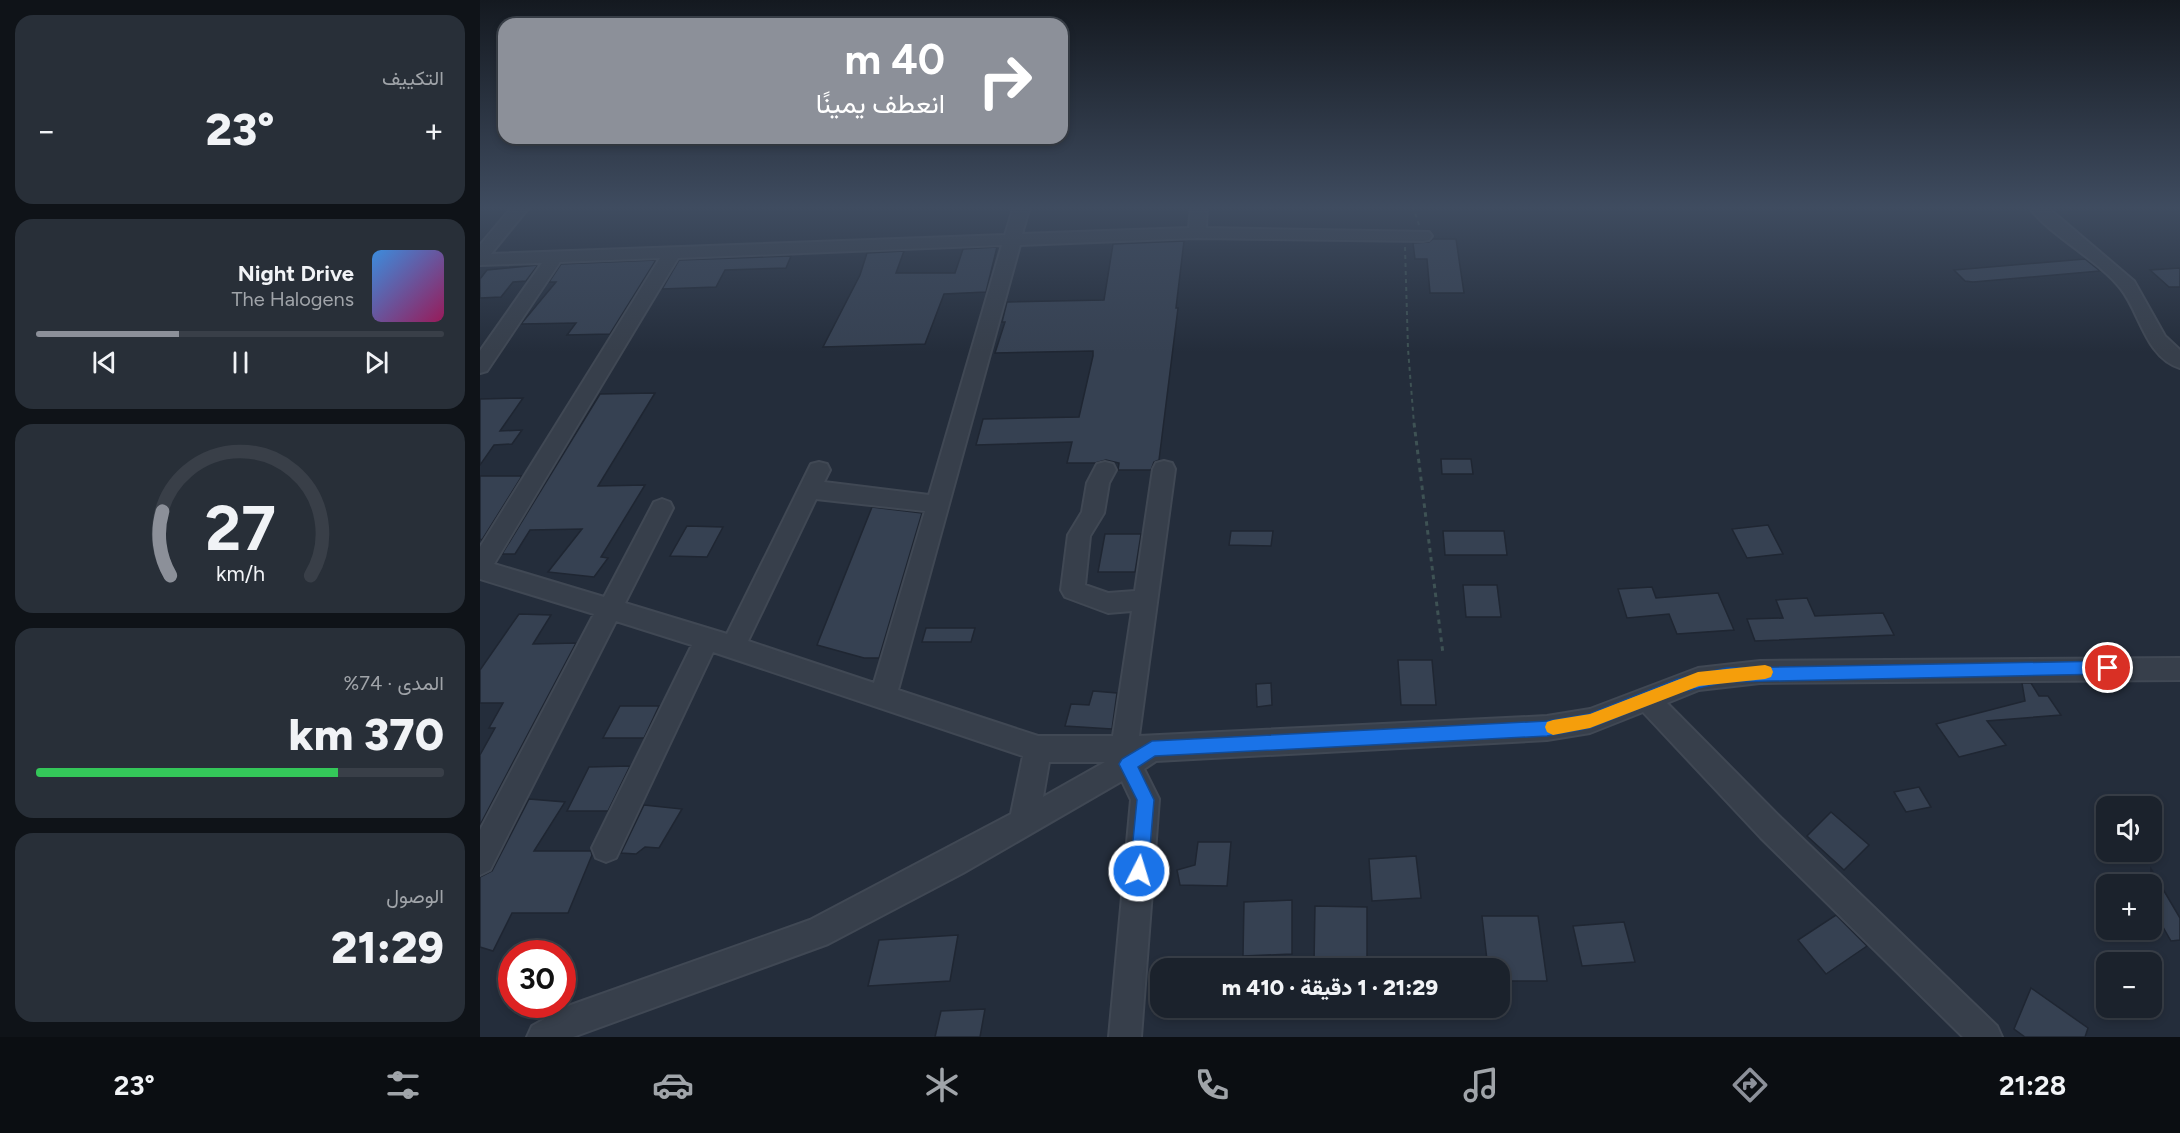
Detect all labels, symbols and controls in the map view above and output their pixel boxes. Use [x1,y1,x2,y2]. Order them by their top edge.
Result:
text: 40 m [845,34,945,85]
icon: right [966,42,1044,120]
text: التكييف [382,66,444,90]
text: انعطف يمينًا [816,87,945,120]
text: 23° [206,102,274,156]
text: − [36,111,57,150]
text: + [423,111,444,150]
text: Night Drive [238,260,354,287]
text: The Halogens [232,287,354,311]
icon: previous [88,346,121,379]
icon: pause [224,346,257,379]
icon: next [360,346,393,379]
text: 27 [205,491,275,566]
text: km/h [216,561,264,586]
pin [2082,642,2133,693]
icon: arrive [2091,651,2124,684]
text: المدى · 74% [344,671,444,695]
text: 370 km [289,707,444,761]
map controls [2096,796,2162,1018]
button: sound [2096,796,2162,862]
position arrow [1107,839,1171,903]
button: + [2096,874,2162,940]
text: الوصول [386,884,444,908]
text: 21:29 [331,920,444,974]
speed limit sign: 30 [498,940,576,1018]
button: − [2096,952,2162,1018]
text: 21:29 · 1 دقيقة · 410 m [1222,974,1438,1001]
icon: filters [382,1064,424,1106]
icon: car [652,1064,694,1106]
icon: climate [921,1064,963,1106]
icon: phone [1191,1064,1233,1106]
icon: music [1460,1064,1502,1106]
icon: directions [1729,1064,1771,1106]
text: 23° [114,1069,155,1102]
text: 21:28 [1999,1069,2066,1102]

